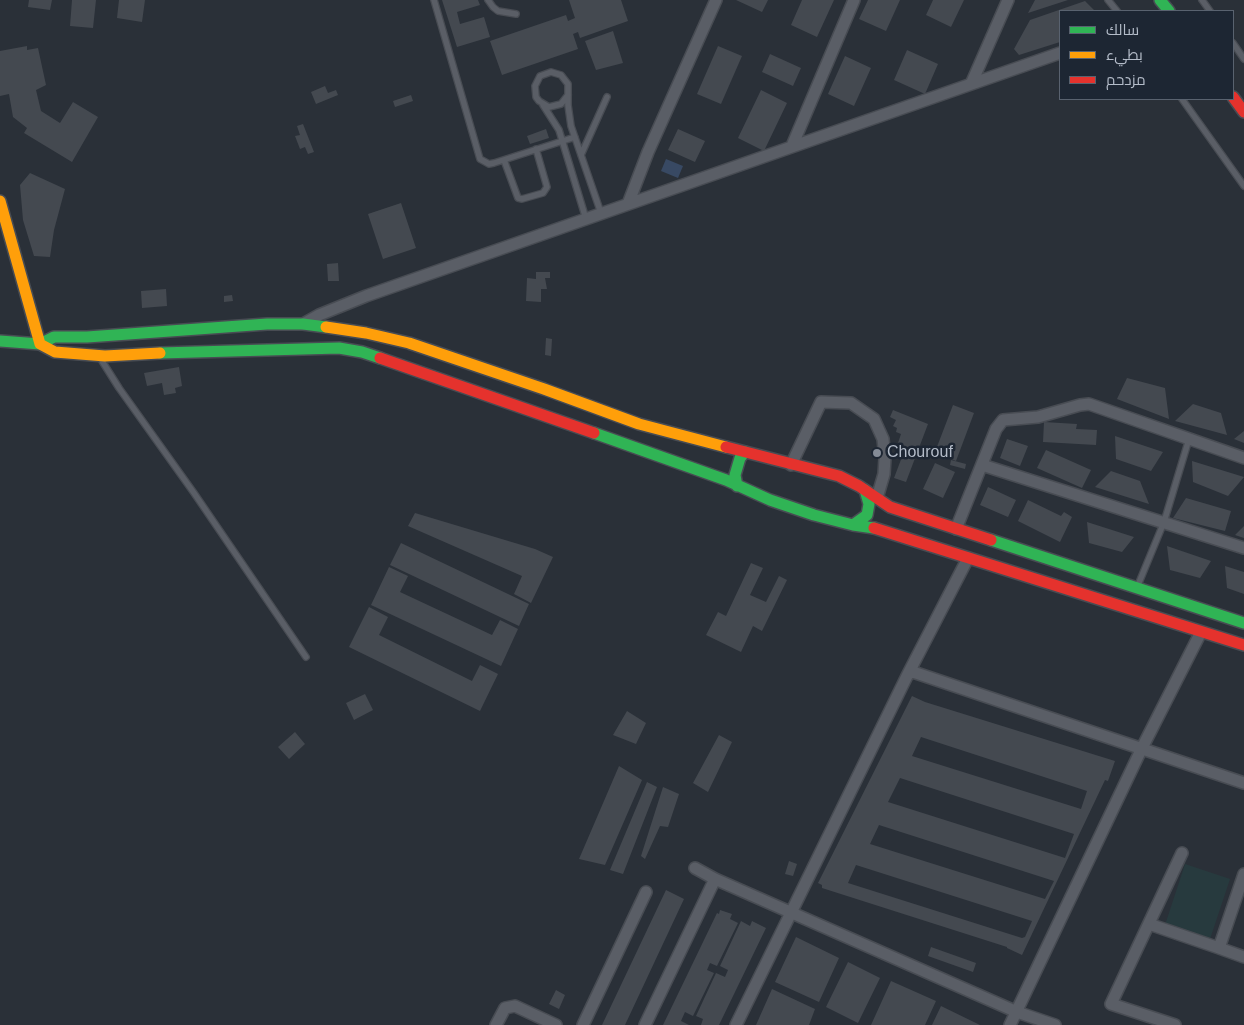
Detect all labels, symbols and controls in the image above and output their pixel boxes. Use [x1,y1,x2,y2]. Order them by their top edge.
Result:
legend [1059,10,1234,100]
text: سالك [1106,21,1139,38]
text: بطيء [1106,46,1143,63]
text: مزدحم [1106,71,1146,88]
place label: Chourouf [887,443,953,463]
marker: Chourouf [871,447,883,459]

